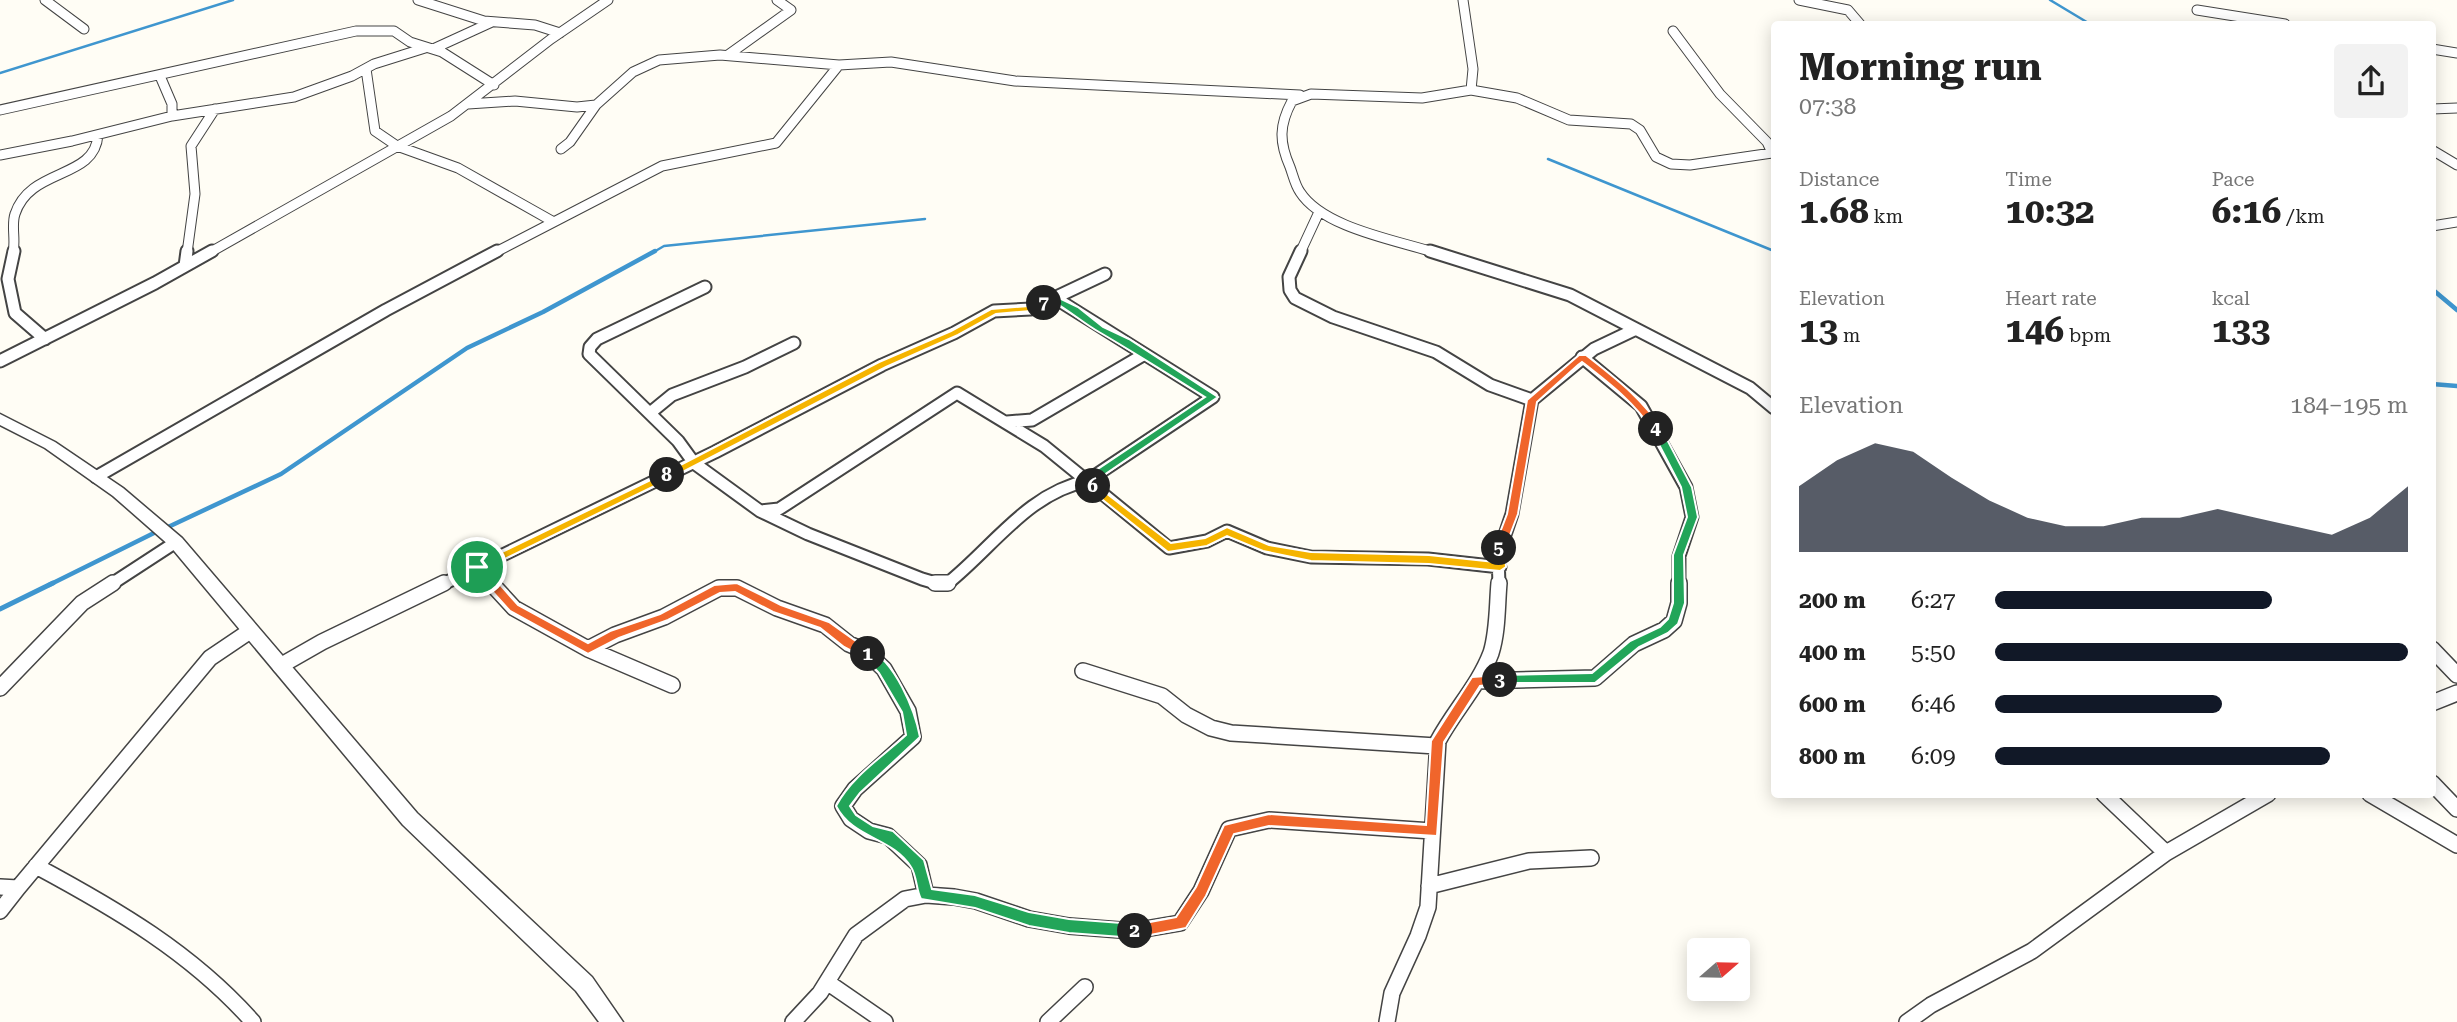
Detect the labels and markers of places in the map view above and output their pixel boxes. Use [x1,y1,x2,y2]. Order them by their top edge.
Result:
pin: 7 [1026,286,1062,320]
pin: 4 [1638,412,1674,446]
pin: 8 [650,458,684,492]
pin: 6 [1076,468,1110,504]
pin: 5 [1482,530,1516,566]
pin [447,537,507,597]
pin: 1 [850,636,886,672]
pin: 3 [1482,662,1518,698]
pin: 2 [1118,914,1152,948]

